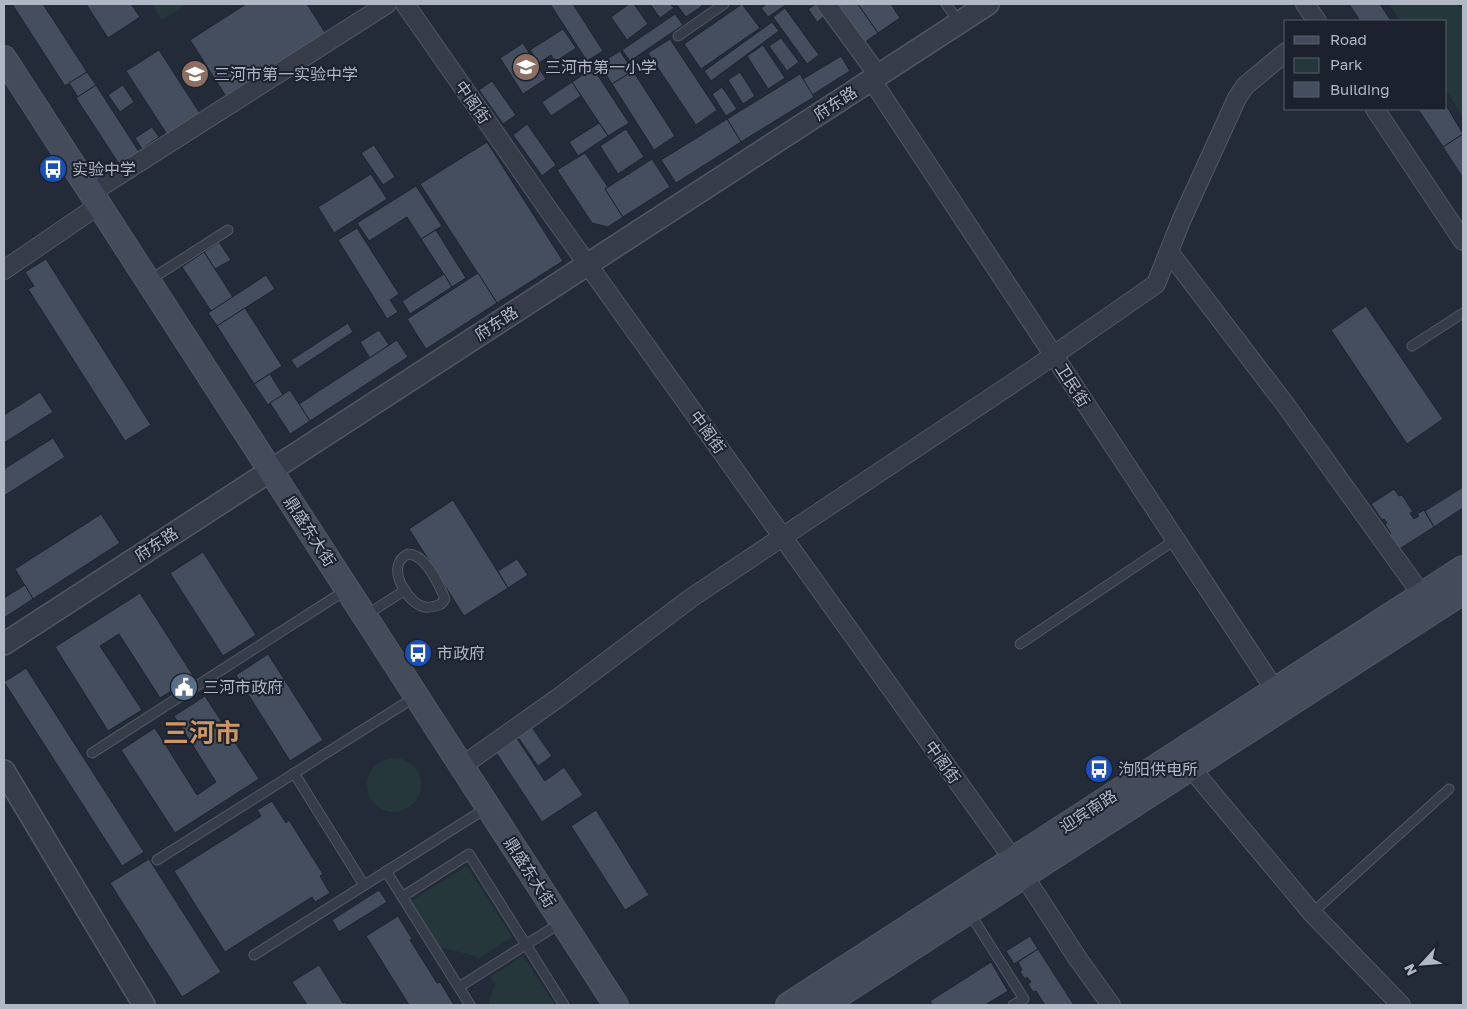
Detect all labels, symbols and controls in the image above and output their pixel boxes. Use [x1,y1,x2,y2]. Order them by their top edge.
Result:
legend [1284,20,1447,110]
text: Road [1330,30,1367,48]
school or university icon: 三河市第一小学 [511,52,541,82]
text: Park [1330,55,1363,73]
place label: 三河市第一小学 [545,57,657,77]
school or university icon: 三河市第一实验中学 [180,59,210,89]
place label: 三河市第一实验中学 [214,64,358,84]
street label: 中阁街 [451,77,495,127]
text: Building [1330,80,1390,98]
street label: 府东路 [809,82,861,124]
bus stop icon: 实验中学 [38,154,68,184]
place label: 实验中学 [72,159,136,179]
street label: 府东路 [470,302,522,344]
street label: 卫民街 [1052,359,1094,411]
street label: 中阁街 [686,407,730,457]
street label: 鼎盛东大街 [280,492,340,570]
street label: 府东路 [130,523,182,565]
bus stop icon: 市政府 [403,638,433,668]
place label: 市政府 [437,643,485,663]
public building icon: 三河市政府 [169,672,199,702]
place label: 三河市政府 [203,677,283,697]
district label: 三河市 [163,717,241,748]
street label: 中阁街 [921,737,965,787]
bus stop icon: 泃阳供电所 [1084,754,1114,784]
place label: 泃阳供电所 [1118,759,1198,779]
street label: 迎宾南路 [1056,785,1120,837]
street label: 鼎盛东大街 [500,833,560,911]
north arrow [1397,939,1447,989]
text: N [1400,961,1420,978]

